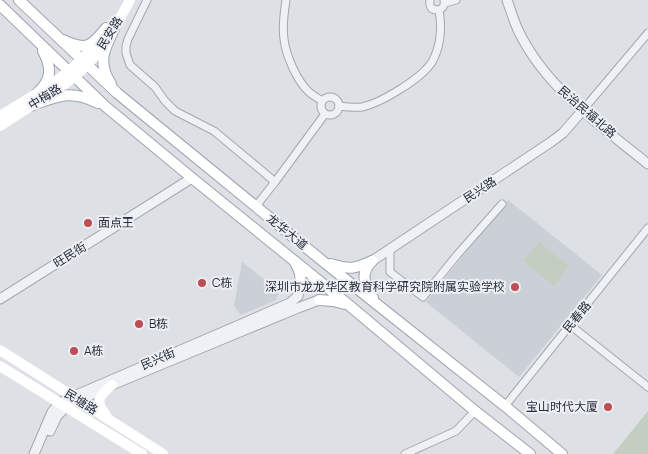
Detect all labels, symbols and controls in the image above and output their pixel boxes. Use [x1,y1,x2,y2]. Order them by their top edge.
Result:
street label: 民安路 [93,13,126,53]
street label: 中梅路 [25,80,65,113]
street label: 民治民福北路 [555,82,620,142]
street label: 民兴路 [460,173,499,207]
street label: 龙华大道 [263,210,311,253]
place label: 面点王 [98,214,134,231]
marker: 面点王 [82,217,94,229]
street label: 旺民街 [50,238,90,271]
place label: C栋 [212,274,233,291]
marker: C栋 [196,277,208,289]
place label: 深圳市龙龙华区教育科学研究院附属实验学校 [265,278,505,295]
marker: 深圳市龙龙华区教育科学研究院附属实验学校 [509,281,521,293]
street label: 民春路 [559,297,595,336]
place label: B栋 [149,315,168,332]
marker: B栋 [133,318,145,330]
place label: A栋 [84,342,104,359]
street label: 民兴街 [138,344,178,373]
marker: A栋 [68,345,80,357]
street label: 民塘路 [61,385,101,418]
place label: 宝山时代大厦 [526,398,598,415]
marker: 宝山时代大厦 [602,401,614,413]

